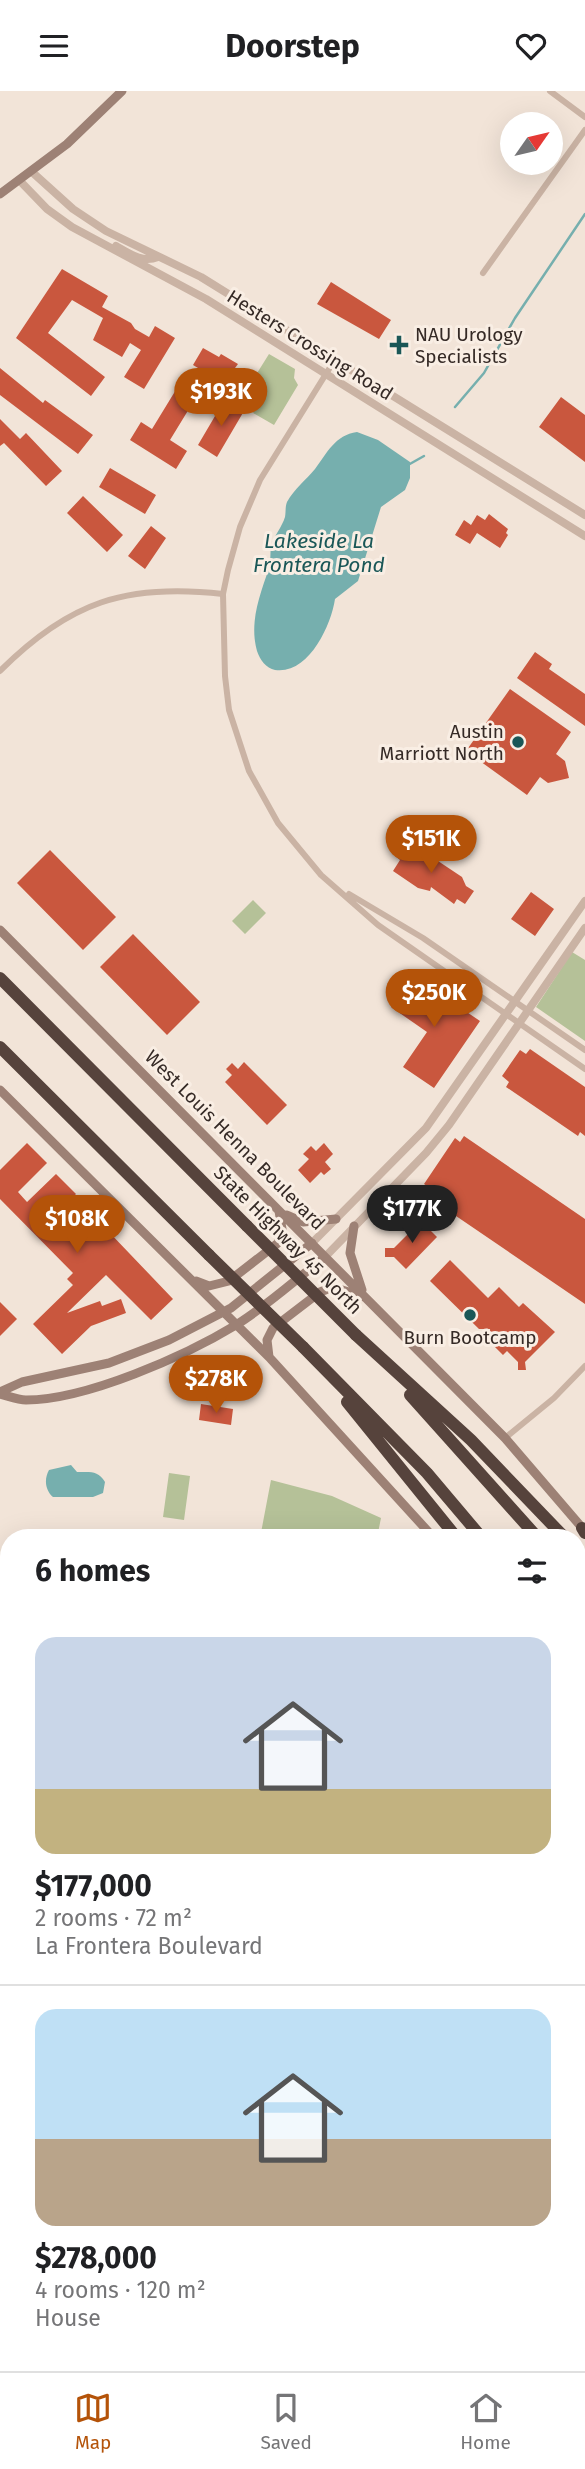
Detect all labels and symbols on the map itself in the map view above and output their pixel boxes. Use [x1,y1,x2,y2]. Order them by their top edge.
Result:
north arrow [500,112,564,175]
street label: Hesters Crossing Road [223,285,397,405]
place label: NAU Urology Specialists [415,323,523,368]
marker: NAU Urology Specialists [389,335,409,355]
pin: $193K [172,369,270,428]
water label: Lakeside La Frontera Pond [253,528,385,578]
place label: Austin Marriott North [380,720,504,765]
marker: Austin Marriott North [510,734,526,750]
pin: $151K [382,815,480,875]
pin: $250K [385,969,483,1029]
street label: West Louis Henna Boulevard [140,1045,330,1235]
street label: State Highway 45 North [209,1161,367,1319]
pin: $177K [363,1185,461,1245]
pin: $108K [28,1195,126,1255]
marker: Burn Bootcamp [462,1307,478,1323]
place label: Burn Bootcamp [403,1326,537,1349]
pin: $278K [167,1355,265,1415]

